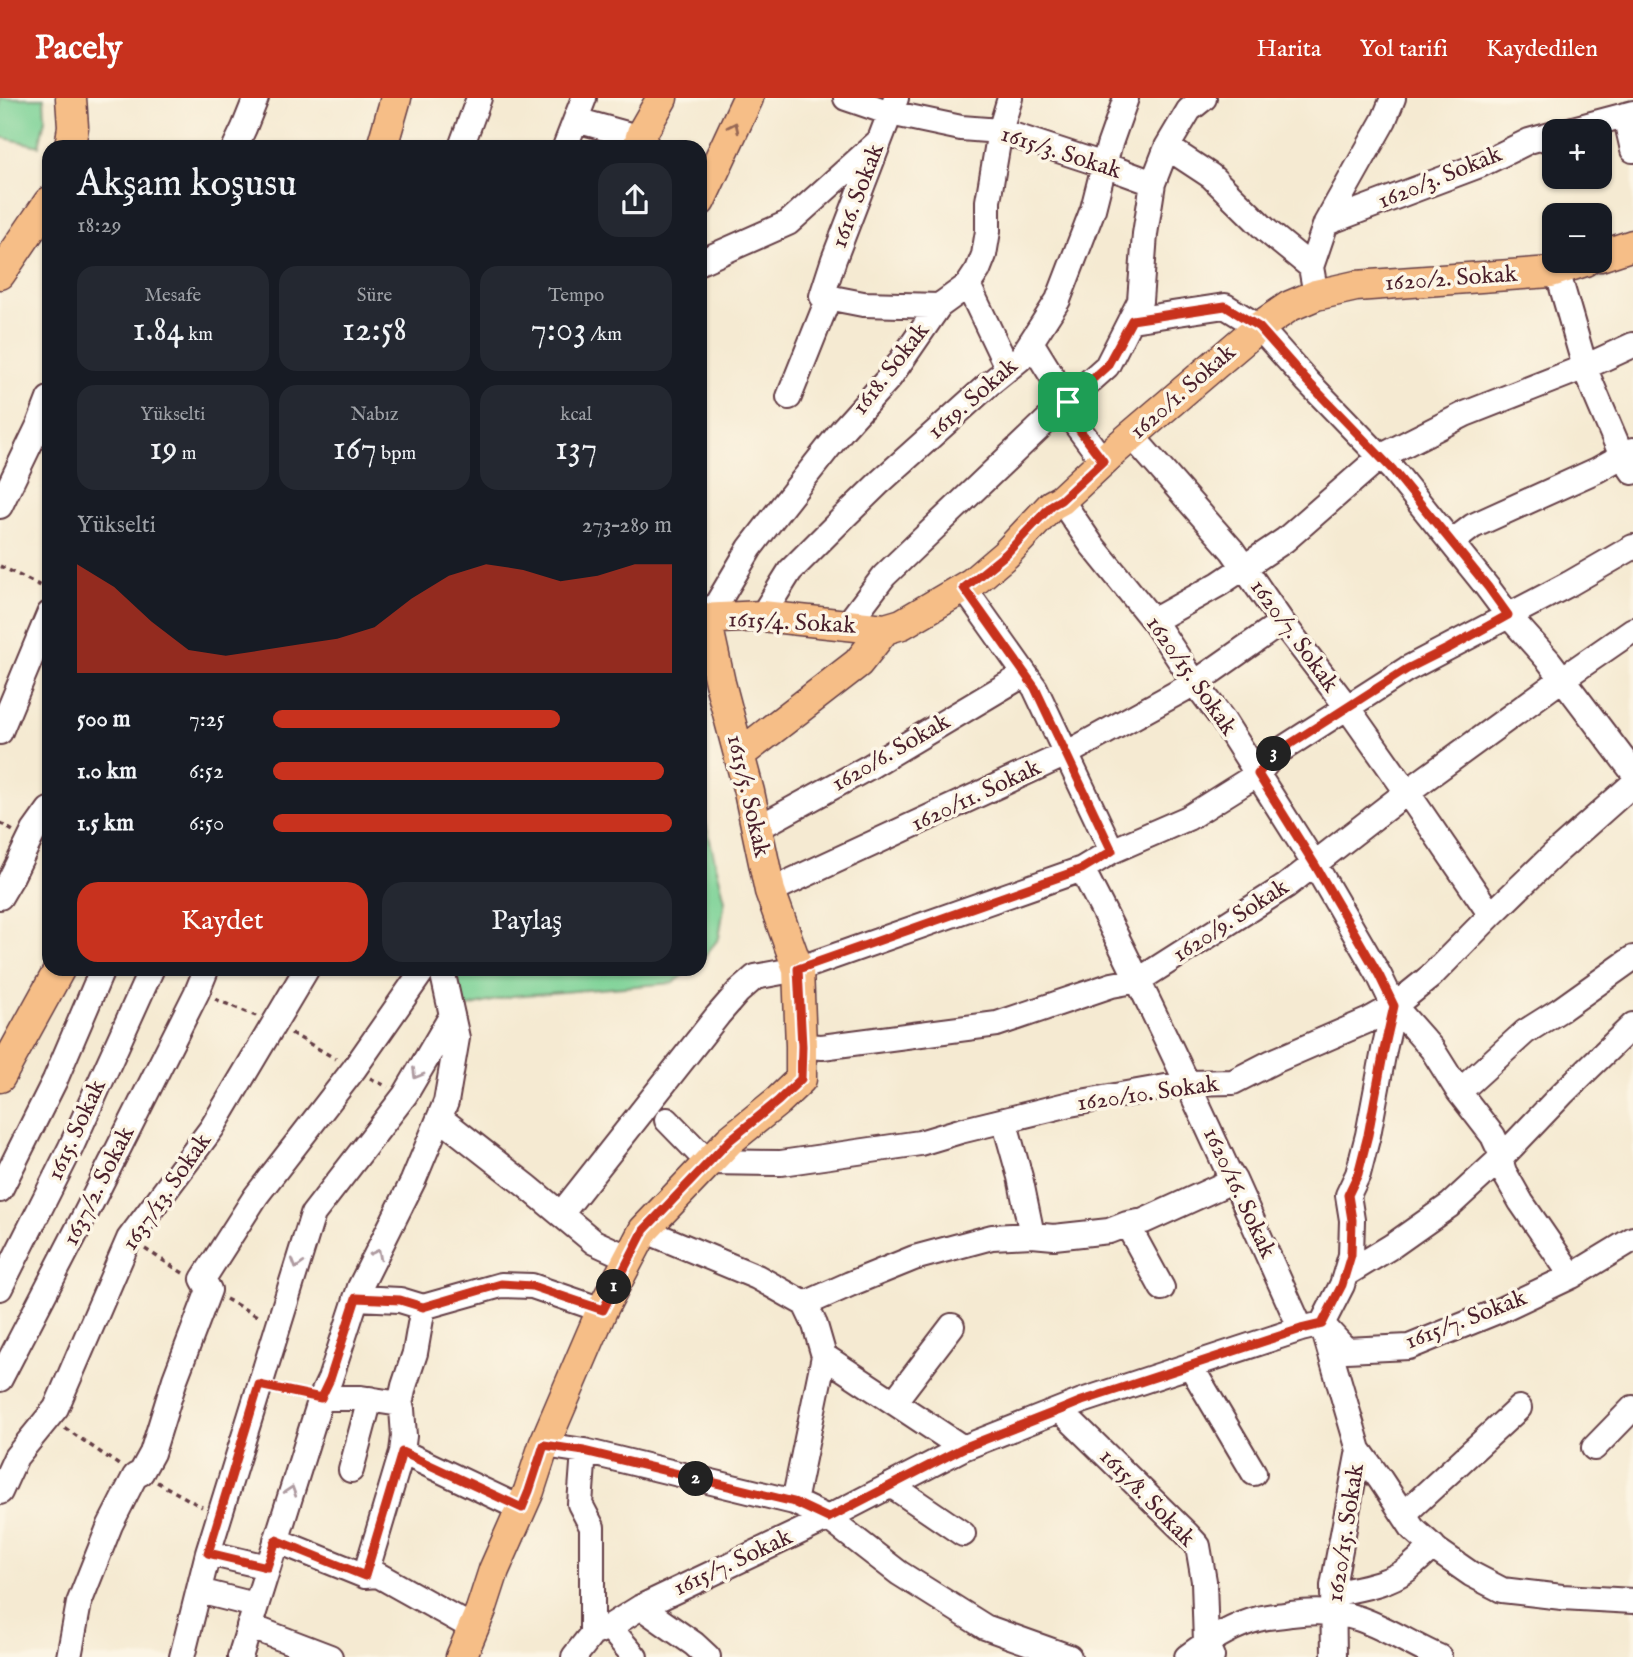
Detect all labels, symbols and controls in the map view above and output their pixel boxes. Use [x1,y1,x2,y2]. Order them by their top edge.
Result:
text: Pacely [35,28,122,70]
text: Harita [1257,34,1321,65]
text: Yol tarifi [1359,34,1448,65]
text: Kaydedilen [1486,34,1598,65]
street label: 1615/3. Sokak [997,119,1126,187]
map controls [1542,119,1612,273]
button: + [1542,119,1612,189]
one-way arrow [726,122,740,134]
street label: 1616. Sokak [824,139,892,253]
street label: 1620/3. Sokak [1374,139,1507,217]
text: Akşam koşusu [77,161,297,209]
button: share [598,163,672,237]
button: − [1542,203,1612,273]
text: 18:29 [77,211,121,240]
street label: 1620/2. Sokak [1384,259,1519,299]
text: Mesafe [144,284,201,308]
text: Süre [357,284,392,308]
text: Tempo [548,284,604,308]
text: 1.84 [133,308,184,353]
text: 12:58 [342,308,407,353]
text: 7:03 [530,308,586,353]
street label: 1618. Sokak [845,316,937,421]
text: km [184,323,213,347]
text: /km [586,323,622,347]
street label: 1620/1. Sokak [1123,337,1243,447]
street label: 1619. Sokak [921,351,1025,447]
pin [1038,372,1098,432]
icon: arrive [1049,383,1087,421]
text: Yükselti [140,403,205,427]
text: Nabız [350,403,399,427]
text: kcal [560,403,592,427]
text: 19 [149,427,178,472]
text: 167 [333,427,377,472]
text: 137 [555,427,597,472]
text: m [178,442,196,466]
text: bpm [377,442,416,466]
text: Yükselti [77,511,156,540]
text: 273–289 m [582,511,672,540]
street label: 1620/7. Sokak [1242,573,1346,699]
street label: 1615/4. Sokak [727,604,857,642]
street label: 1620/15. Sokak [1138,610,1244,742]
text: 500 m [77,705,131,734]
text: 7:25 [189,705,225,734]
street label: 1620/6. Sokak [826,707,956,799]
street label: 1615/5. Sokak [719,732,777,861]
pin: 3 [1256,736,1292,772]
text: 3 [1270,741,1277,765]
street label: 1620/11. Sokak [906,752,1046,840]
text: 1.0 km [77,757,137,786]
text: 6:52 [189,757,224,786]
text: 1.5 km [77,809,134,838]
text: 6:50 [189,809,224,838]
street label: 1620/9. Sokak [1167,872,1295,970]
button: Kaydet [77,882,368,962]
button: Paylaş [382,882,672,962]
one-way arrow [413,1067,426,1080]
street label: 1620/10. Sokak [1075,1069,1221,1119]
street label: 1615. Sokak [40,1074,114,1186]
street label: 1637/2. Sokak [56,1121,142,1251]
street label: 1620/16. Sokak [1195,1123,1283,1264]
street label: 1637/13. Sokak [115,1127,219,1257]
one-way arrow [368,1249,382,1261]
one-way arrow [291,1258,306,1270]
pin: 1 [596,1270,632,1304]
text: 1 [610,1274,617,1298]
street label: 1615/7. Sokak [1401,1283,1531,1357]
street label: 1615/8. Sokak [1092,1442,1202,1554]
pin: 2 [678,1462,714,1496]
street label: 1620/15. Sokak [1320,1462,1372,1604]
text: 2 [691,1466,700,1490]
one-way arrow [283,1485,298,1497]
street label: 1615/7. Sokak [669,1522,797,1604]

